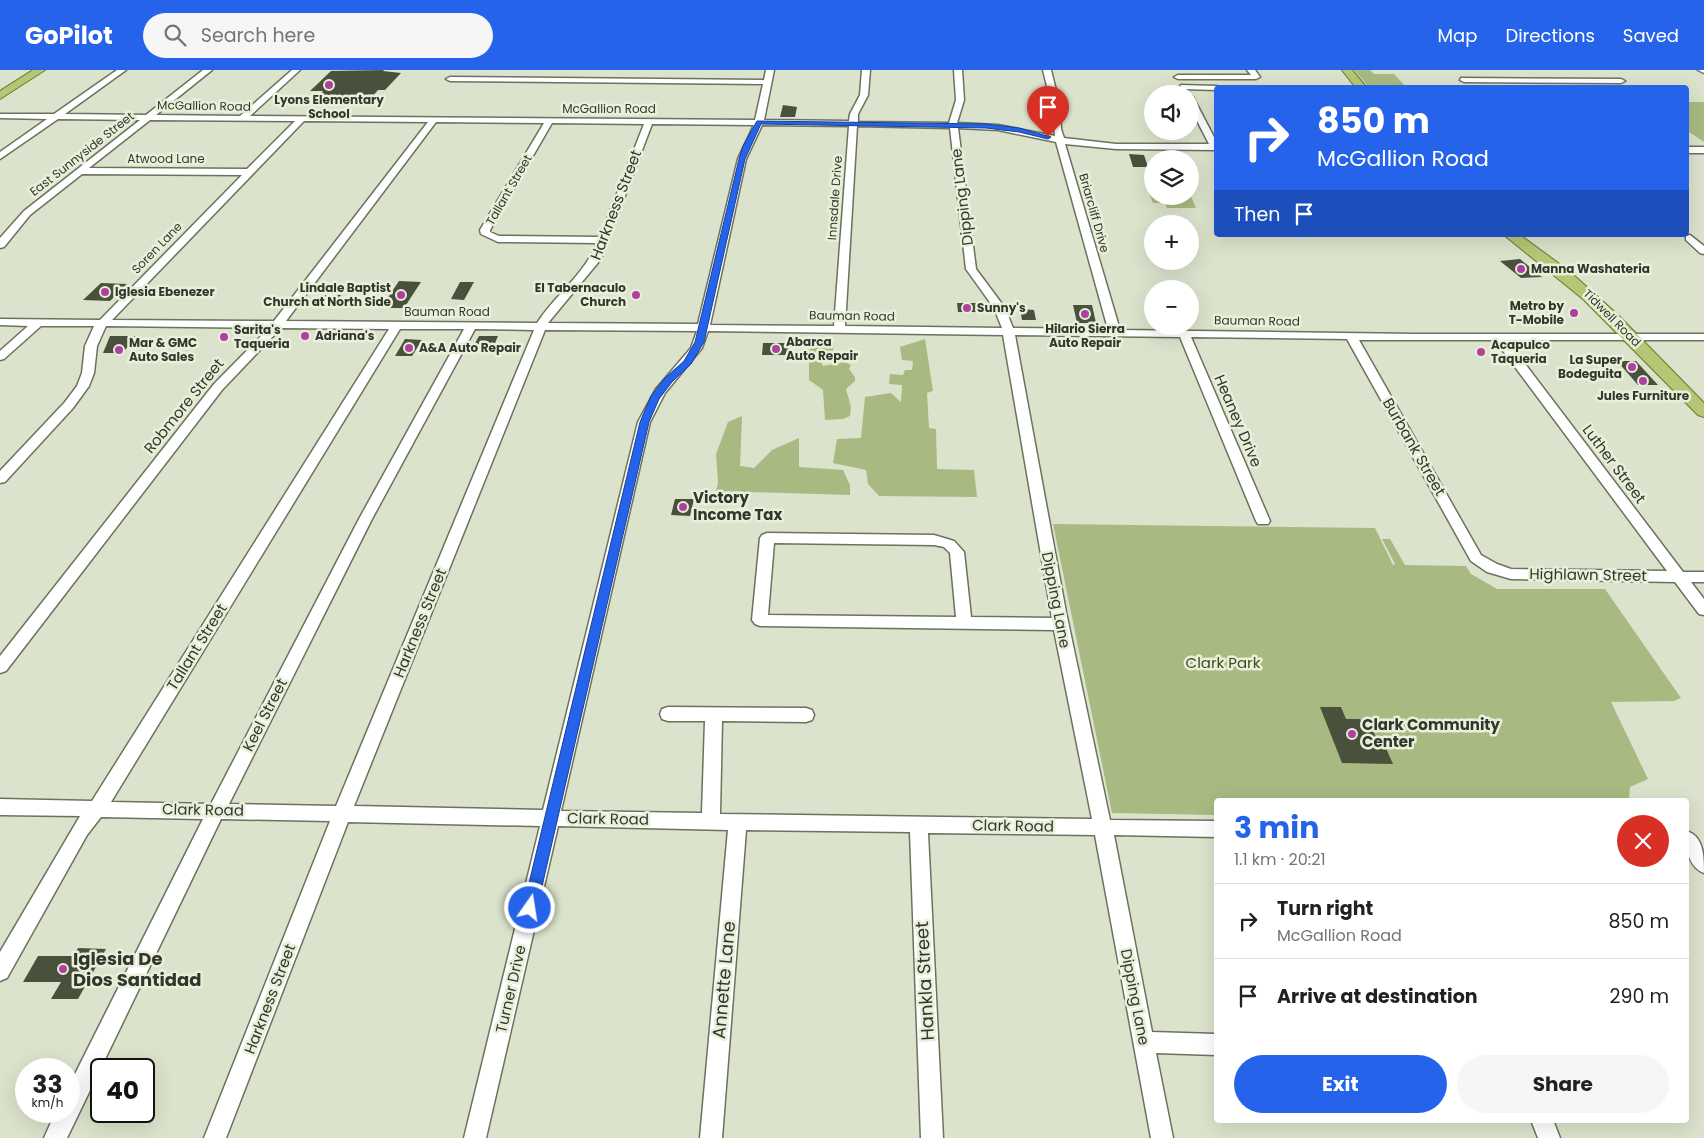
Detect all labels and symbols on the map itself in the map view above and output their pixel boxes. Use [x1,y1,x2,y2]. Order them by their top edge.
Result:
marker: Lyons Elementary School [323,79,335,91]
pin [1027,86,1069,137]
place label: Lyons Elementary School [274,91,384,122]
street label: McGallion Road [157,96,251,115]
street label: McGallion Road [562,100,656,117]
street label: East Sunnyside Street [26,107,137,200]
street label: Harkness Street [585,147,646,263]
street label: Dipping Lane [945,147,978,247]
street label: Atwood Lane [127,150,205,167]
street label: Tallant Street [481,151,536,228]
street label: Innsdale Drive [823,155,846,241]
street label: Briarcliff Drive [1075,171,1114,254]
street label: Soren Lane [128,218,186,277]
place label: Manna Washateria [1531,260,1650,277]
marker: Manna Washateria [1515,263,1527,275]
place label: Lindale Baptist Church at North Side [263,279,392,310]
place label: El Tabernaculo Church [535,279,626,310]
place label: Iglesia Ebenezer [115,283,215,300]
street label: Tidwell Road [1580,285,1645,350]
marker: Iglesia Ebenezer [99,286,111,298]
marker: Lindale Baptist Church at North Side [395,289,407,301]
marker: El Tabernaculo Church [630,289,642,301]
place label: Metro by T-Mobile [1509,297,1565,328]
place label: Sunny's [977,299,1026,316]
marker: Sunny's [961,302,973,314]
street label: Bauman Road [404,303,490,320]
street label: Bauman Road [809,306,895,325]
marker: Metro by T-Mobile [1568,307,1580,319]
marker: Hilario Sierra Auto Repair [1079,308,1091,320]
street label: Bauman Road [1214,311,1300,330]
place label: Hilario Sierra Auto Repair [1045,320,1125,351]
place label: Sarita's Taqueria [234,321,290,352]
place label: Adriana's [315,327,375,344]
marker: Adriana's [299,330,311,342]
marker: Sarita's Taqueria [218,331,230,343]
place label: Abarca Auto Repair [786,333,858,364]
place label: Mar & GMC Auto Sales [129,334,197,365]
place label: Acapulco Taqueria [1491,336,1550,367]
place label: A&A Auto Repair [419,339,521,356]
marker: A&A Auto Repair [403,342,415,354]
marker: Abarca Auto Repair [770,343,782,355]
marker: Mar & GMC Auto Sales [113,344,125,356]
marker: Acapulco Taqueria [1475,346,1487,358]
place label: La Super Bodeguita [1558,351,1622,382]
street label: Robmore Street [139,354,229,458]
marker: La Super Bodeguita [1626,361,1638,373]
street label: Heaney Drive [1209,371,1267,470]
marker: Jules Furniture [1637,375,1649,387]
place label: Jules Furniture [1597,387,1690,404]
street label: Burbank Street [1378,394,1451,500]
street label: Luther Street [1578,420,1651,508]
place label: Victory Income Tax [693,487,783,525]
marker: Victory Income Tax [677,501,689,513]
street label: Dipping Lane [1037,550,1076,650]
street label: Highlawn Street [1529,563,1647,586]
street label: Harkness Street [388,565,451,681]
street label: Tallant Street [162,599,232,694]
park label: Clark Park [1186,652,1261,673]
street label: Keel Street [237,675,292,755]
place label: Clark Community Center [1362,714,1500,752]
marker: Clark Community Center [1346,728,1358,740]
street label: Clark Road [162,798,244,821]
street label: Clark Road [567,807,649,830]
street label: Clark Road [972,814,1054,837]
position arrow [503,881,555,933]
street label: Annette Lane [706,920,741,1040]
street label: Hankla Street [909,921,940,1041]
street label: Harkness Street [239,941,300,1057]
street label: Turner Drive [490,943,531,1035]
place label: Iglesia De Dios Santidad [73,946,201,992]
street label: Dipping Lane [1116,947,1155,1047]
marker: Iglesia De Dios Santidad [57,963,69,975]
speed limit sign: 40 [90,1058,155,1123]

